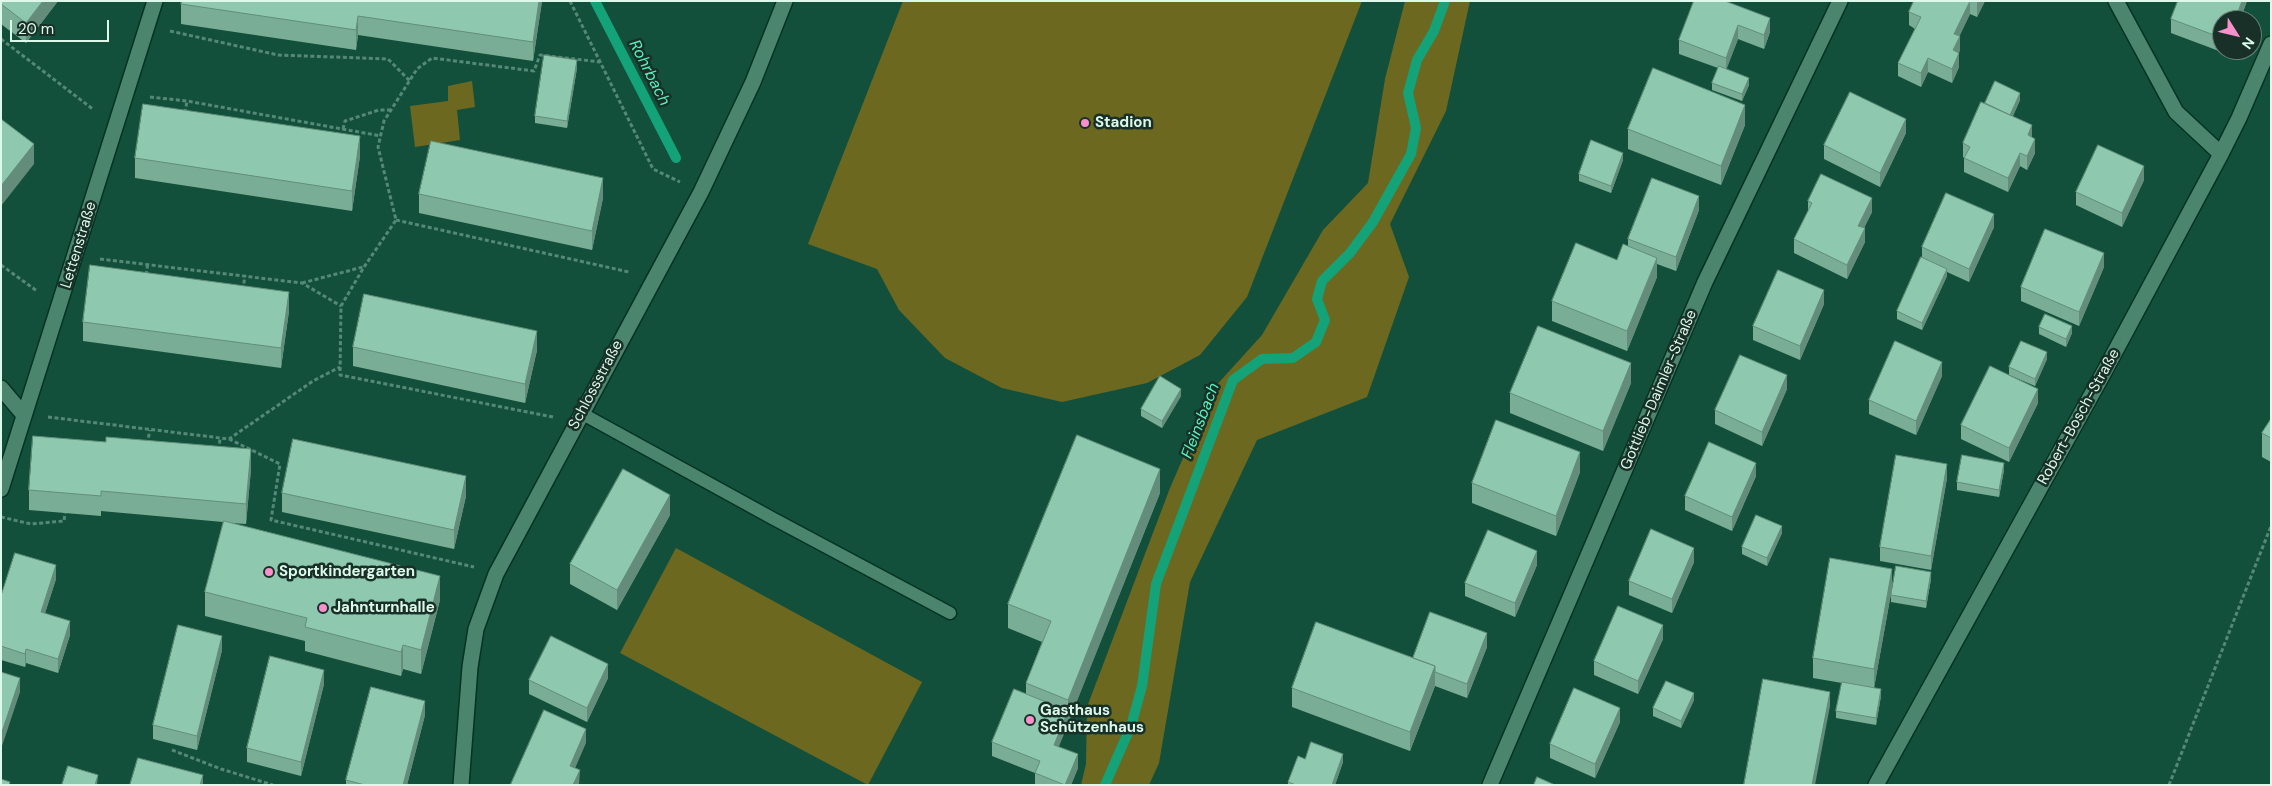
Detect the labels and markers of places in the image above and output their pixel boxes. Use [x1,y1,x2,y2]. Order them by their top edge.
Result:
place label: Stadion [1095,114,1152,132]
marker: Stadion [1079,117,1091,129]
place label: Sportkindergarten [279,563,415,581]
marker: Sportkindergarten [263,566,275,578]
place label: Jahnturnhalle [333,599,435,617]
marker: Jahnturnhalle [317,602,329,614]
place label: Gasthaus Schützenhaus [1040,702,1144,737]
marker: Gasthaus Schützenhaus [1024,714,1036,726]

